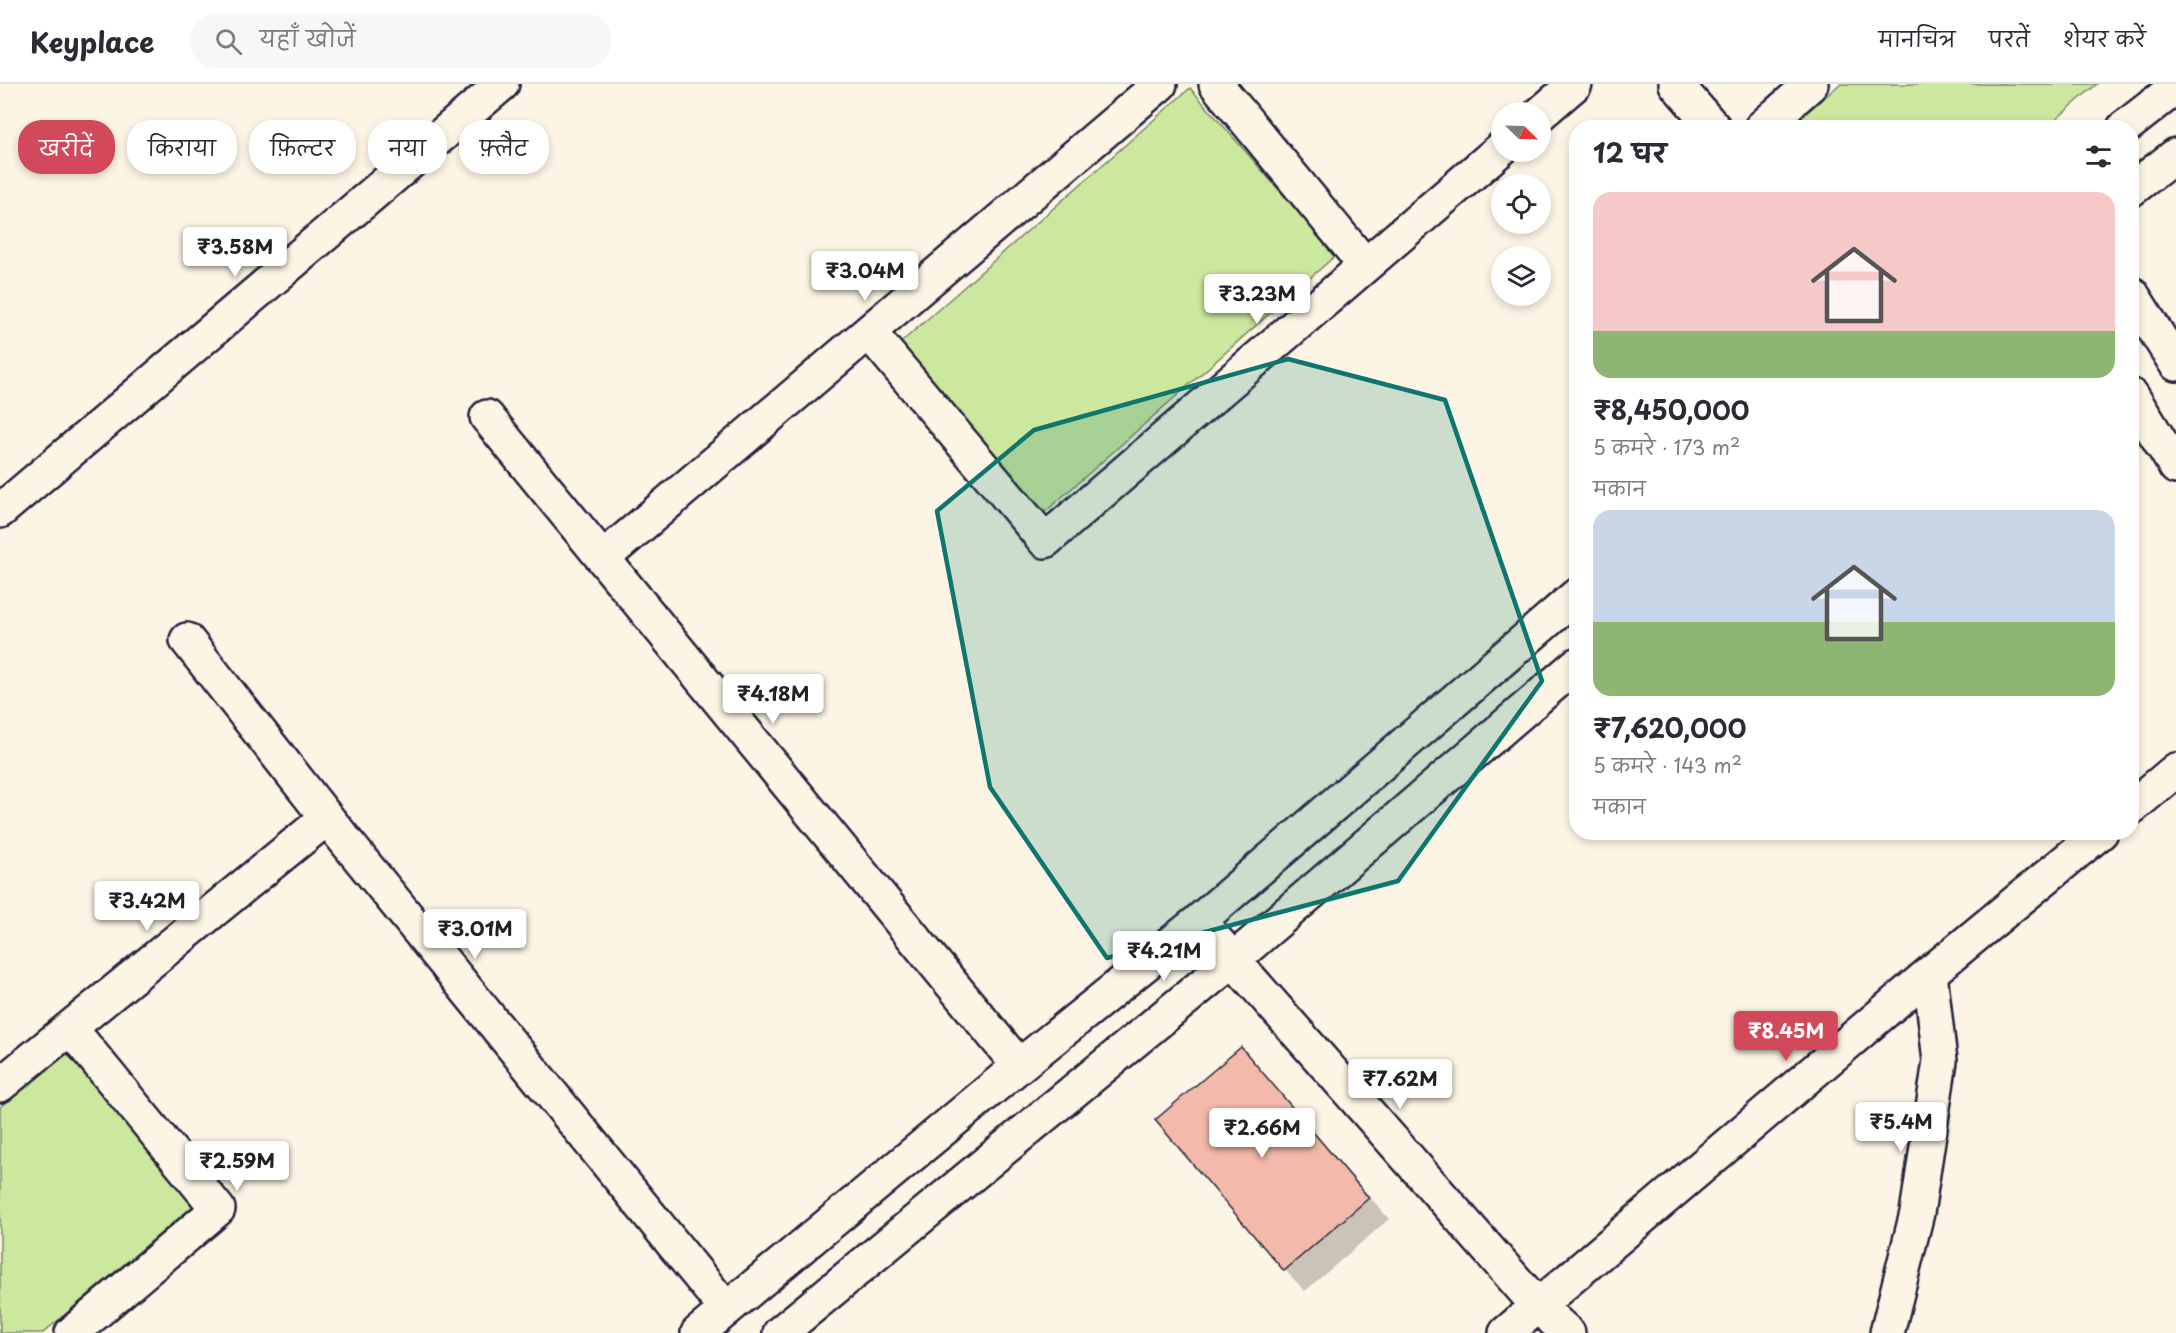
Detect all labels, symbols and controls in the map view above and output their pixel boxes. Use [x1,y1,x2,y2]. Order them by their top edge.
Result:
search box [191,14,611,68]
text: Keyplace [30,20,155,63]
text: यहाँ खोजें [260,21,356,54]
text: मानचित्र [1879,22,1956,54]
text: परतें [1989,22,2030,54]
text: शेयर करें [2063,22,2146,54]
icon: search [212,25,245,58]
north arrow [1491,102,1551,162]
map controls [1491,102,1551,306]
chip: खरीदें [18,120,115,174]
chip: किराया [127,120,237,174]
chip: फ़िल्टर [249,120,356,174]
chip: नया [368,120,447,174]
chip: फ़्लैट [459,120,549,174]
text: 12 घर [1593,133,1667,172]
icon: filters [2082,140,2115,173]
button: locate [1491,174,1551,234]
pin: ₹3.58M [186,227,284,278]
text: ₹3.58M [197,231,273,261]
icon: home [1800,231,1908,339]
button: layers [1491,246,1551,306]
pin: ₹3.04M [816,251,914,302]
text: ₹3.04M [825,255,905,285]
pin: ₹3.23M [1208,274,1306,325]
text: ₹3.23M [1218,278,1296,308]
text: ₹8,450,000 [1593,390,1750,429]
text: 5 कमरे · 173 m² [1593,432,1740,462]
text: मकान [1593,473,1646,503]
icon: home [1800,549,1908,657]
pin: ₹4.18M [724,674,822,725]
text: ₹4.18M [737,678,809,708]
text: ₹7,620,000 [1593,708,1747,747]
text: 5 कमरे · 143 m² [1593,750,1742,780]
text: मकान [1593,791,1646,821]
pin: ₹3.42M [98,881,196,932]
text: ₹3.42M [108,885,186,915]
pin: ₹3.01M [426,909,524,960]
text: ₹3.01M [437,913,513,943]
pin: ₹4.21M [1115,931,1213,982]
text: ₹4.21M [1127,935,1201,965]
pin: ₹8.45M [1737,1011,1835,1062]
text: ₹8.45M [1748,1015,1824,1045]
pin: ₹7.62M [1351,1059,1449,1110]
text: ₹7.62M [1362,1063,1438,1093]
pin: ₹5.4M [1859,1102,1943,1153]
text: ₹5.4M [1869,1106,1933,1136]
pin: ₹2.66M [1213,1108,1311,1159]
text: ₹2.66M [1223,1112,1301,1142]
pin: ₹2.59M [188,1141,286,1192]
text: ₹2.59M [199,1145,275,1175]

